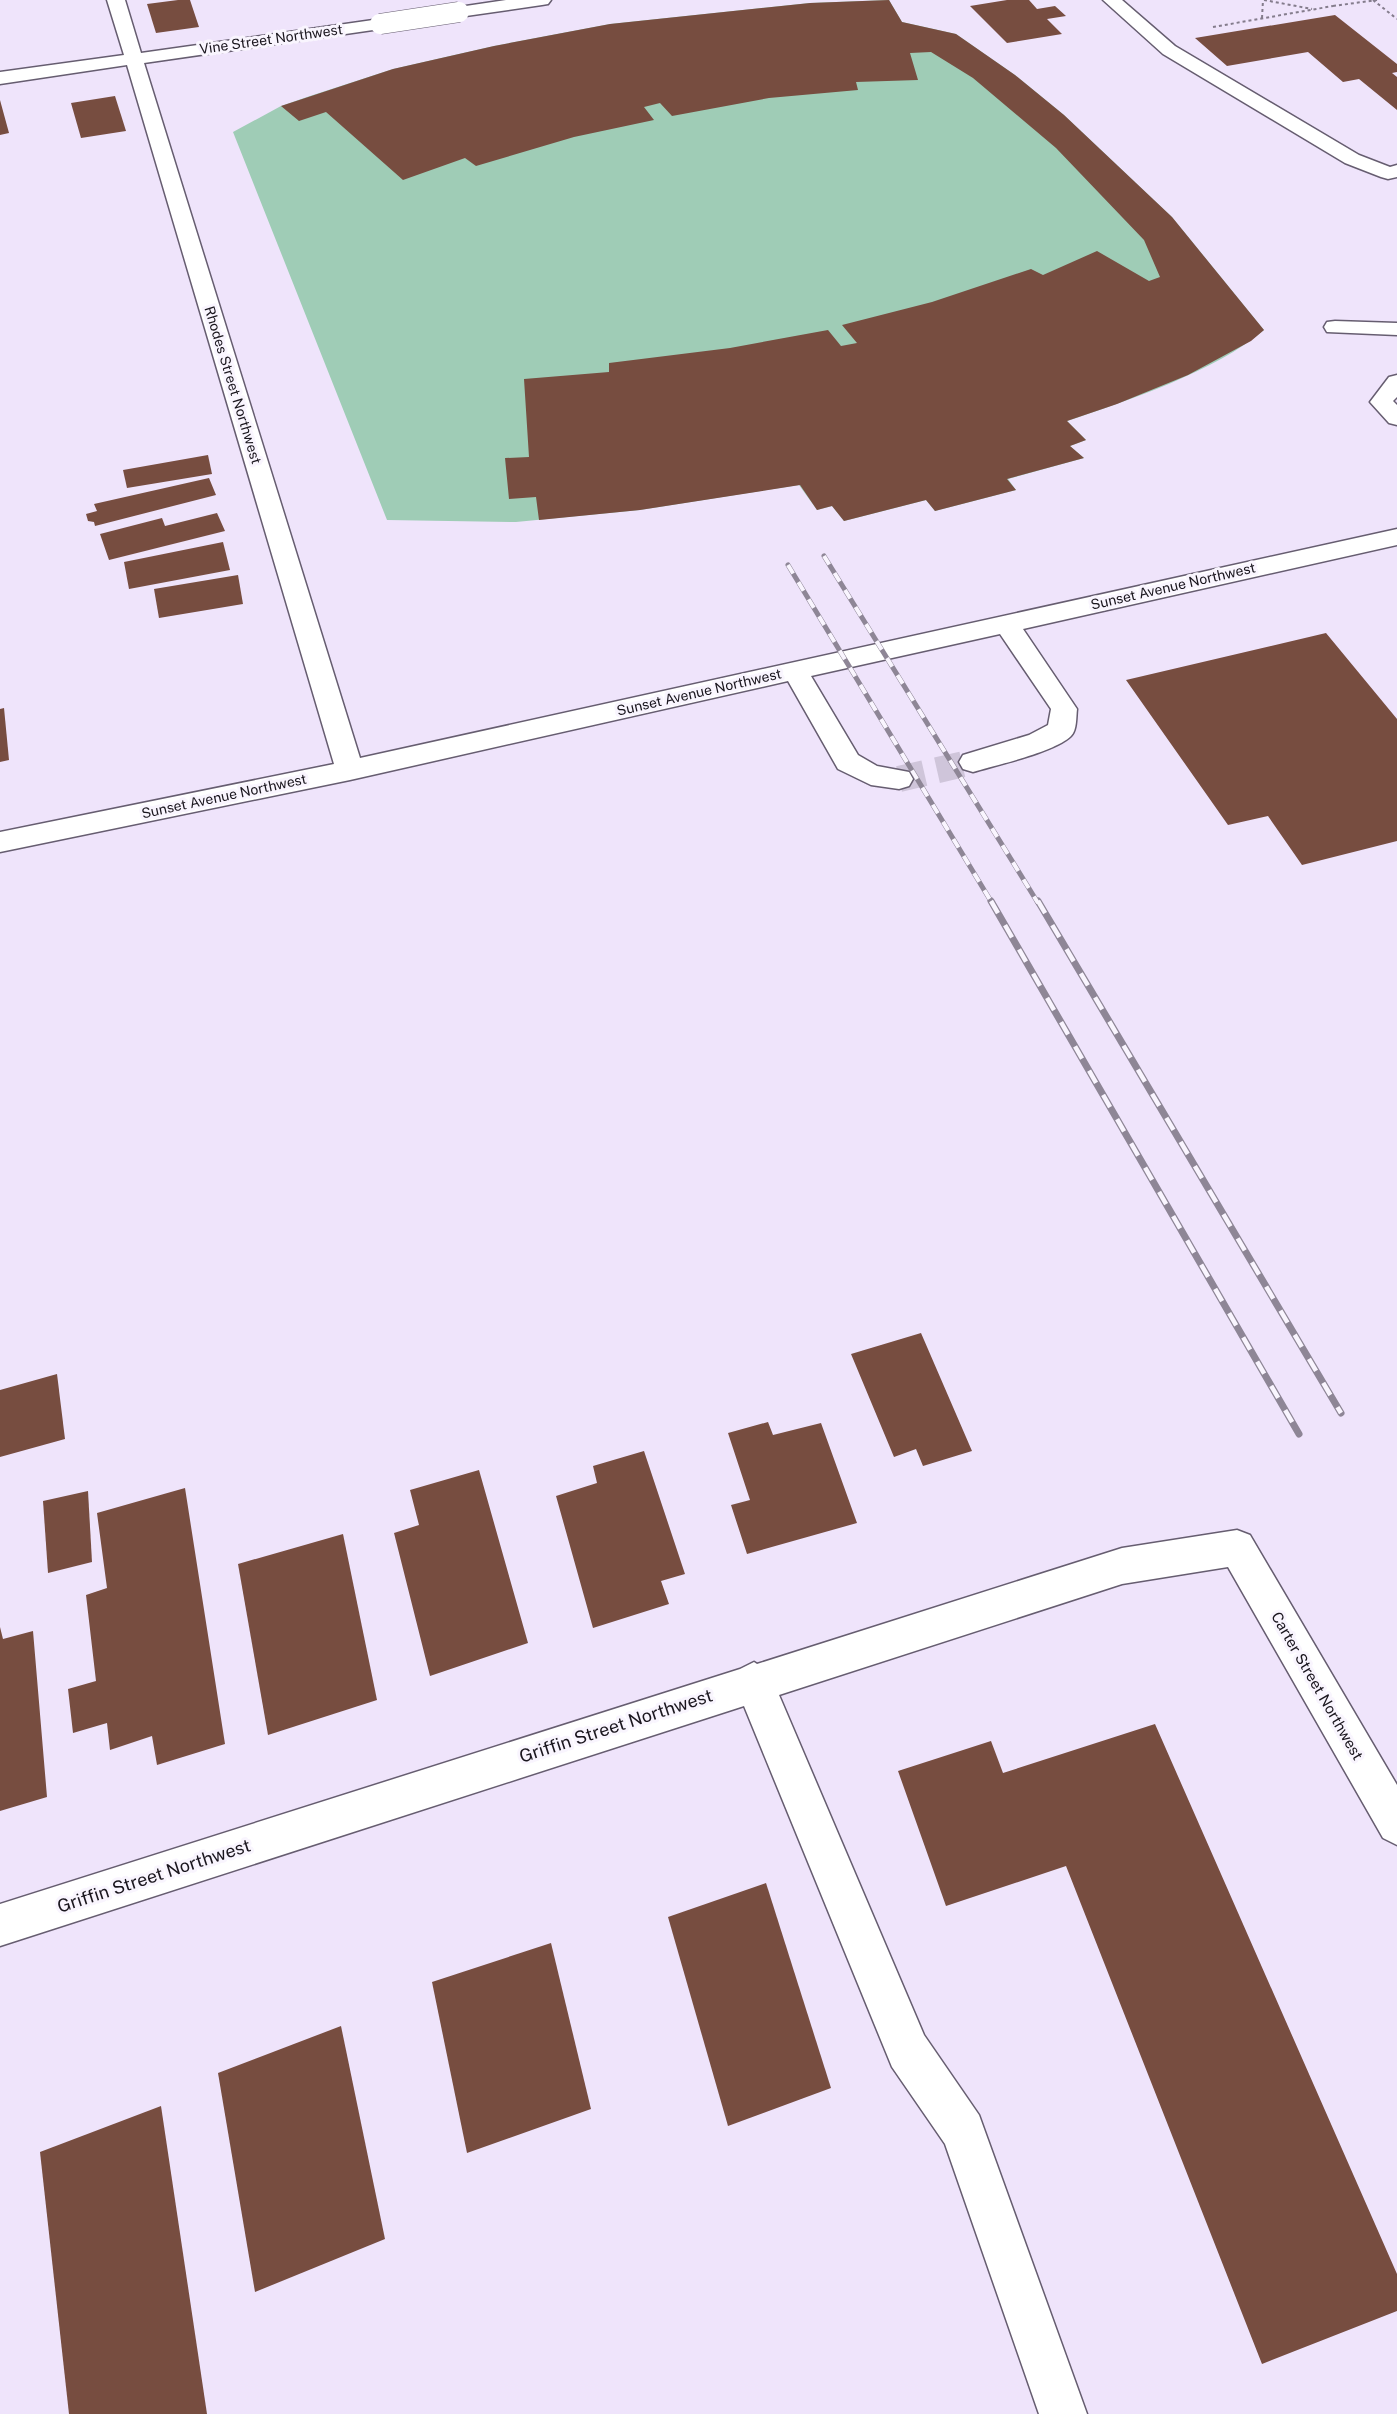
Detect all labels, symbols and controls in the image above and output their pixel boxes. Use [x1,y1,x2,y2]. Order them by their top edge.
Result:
street label: Vine Street Northwest [198,21,344,57]
street label: Rhodes Street Northwest [201,304,265,466]
street label: Sunset Avenue Northwest [1089,559,1257,613]
street label: Sunset Avenue Northwest [615,665,783,719]
street label: Sunset Avenue Northwest [140,771,308,821]
street label: Carter Street Northwest [1268,1609,1367,1763]
street label: Griffin Street Northwest [517,1684,715,1767]
street label: Griffin Street Northwest [55,1834,253,1917]

